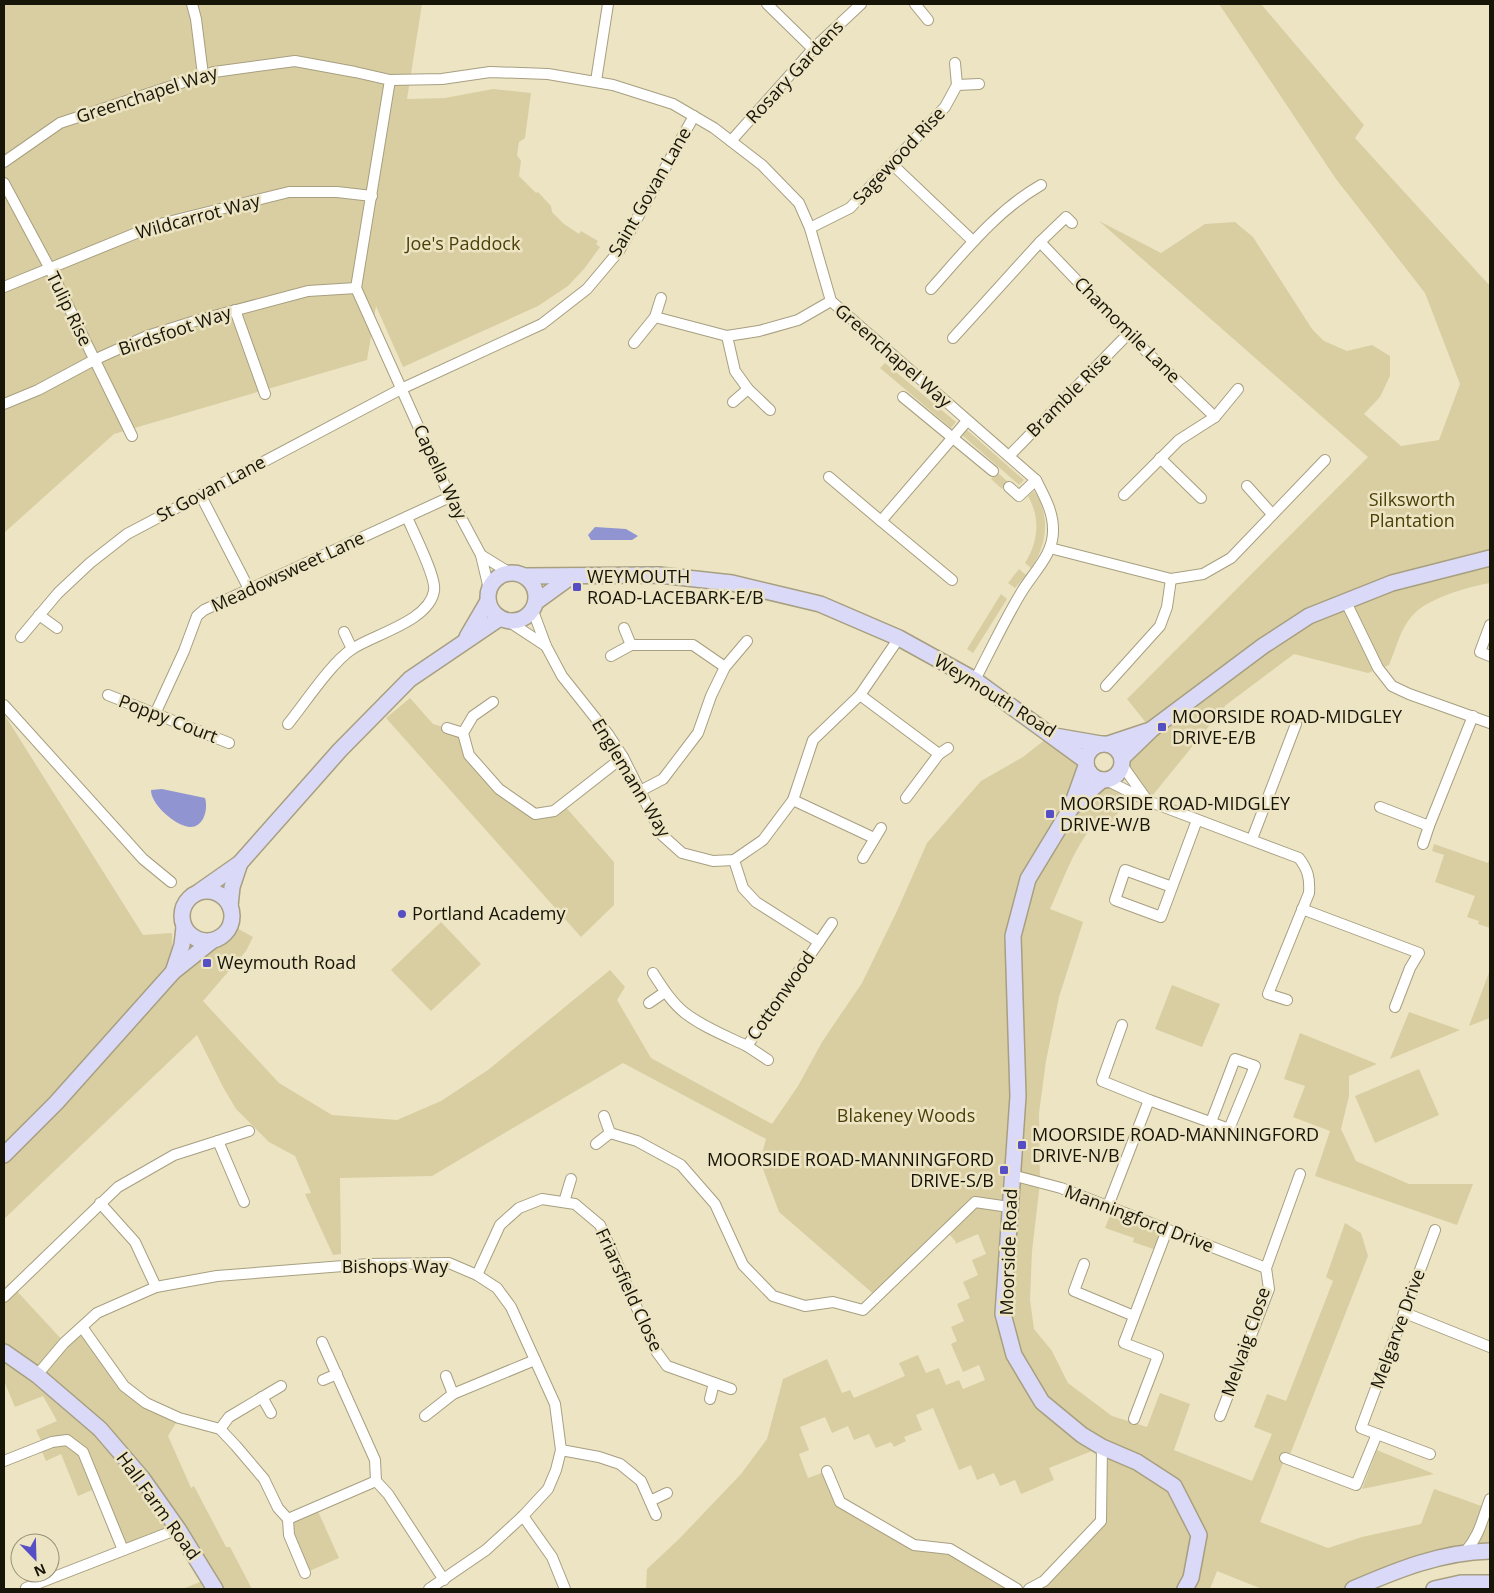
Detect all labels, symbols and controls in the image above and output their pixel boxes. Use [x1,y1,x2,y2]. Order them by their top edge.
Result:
street label: Rosary Gardens [740,15,848,128]
street label: Greenchapel Way [73,60,221,128]
street label: Sagewood Rise [847,101,950,209]
street label: Saint Govan Lane [602,122,696,261]
street label: Wildcarrot Way [133,188,263,244]
park label: Joe's Paddock [404,231,521,255]
street label: Tulip Rise [42,267,98,350]
street label: Chamomile Lane [1069,271,1186,388]
street label: Greenchapel Way [830,298,958,413]
street label: Birdsfoot Way [115,299,235,361]
street label: Bramble Rise [1021,347,1116,442]
street label: Capella Way [409,420,474,524]
street label: St Govan Lane [152,449,269,527]
park label: Silksworth Plantation [1369,487,1455,532]
street label: Meadowsweet Lane [207,525,368,617]
place label: WEYMOUTH ROAD-LACEBARK-E/B [587,564,764,609]
marker: WEYMOUTH ROAD-LACEBARK-E/B [571,581,583,593]
street label: Weymouth Road [930,648,1061,742]
street label: Poppy Court [115,688,221,748]
place label: MOORSIDE ROAD-MIDGLEY DRIVE-E/B [1172,704,1403,749]
street label: Englemann Way [587,714,677,842]
marker: MOORSIDE ROAD-MIDGLEY DRIVE-E/B [1156,721,1168,733]
place label: MOORSIDE ROAD-MIDGLEY DRIVE-W/B [1060,791,1291,836]
marker: MOORSIDE ROAD-MIDGLEY DRIVE-W/B [1044,808,1056,820]
place label: Portland Academy [412,901,566,925]
marker: Portland Academy [396,908,408,920]
street label: Cottonwood [741,946,820,1045]
place label: Weymouth Road [217,950,356,974]
marker: Weymouth Road [201,957,213,969]
park label: Blakeney Woods [837,1103,975,1127]
place label: MOORSIDE ROAD-MANNINGFORD DRIVE-N/B [1032,1122,1319,1167]
marker: MOORSIDE ROAD-MANNINGFORD DRIVE-N/B [1016,1139,1028,1151]
place label: MOORSIDE ROAD-MANNINGFORD DRIVE-S/B [707,1147,994,1192]
marker: MOORSIDE ROAD-MANNINGFORD DRIVE-S/B [998,1164,1010,1176]
street label: Manningford Drive [1061,1179,1217,1258]
street label: Moorside Road [994,1188,1022,1316]
street label: Friarsfield Close [591,1224,669,1355]
street label: Bishops Way [342,1254,449,1278]
street label: Melgarve Drive [1364,1265,1430,1392]
street label: Melvaig Close [1215,1284,1275,1400]
street label: Hall Farm Road [111,1447,206,1564]
north arrow [10,1533,60,1583]
text: N [31,1559,49,1581]

